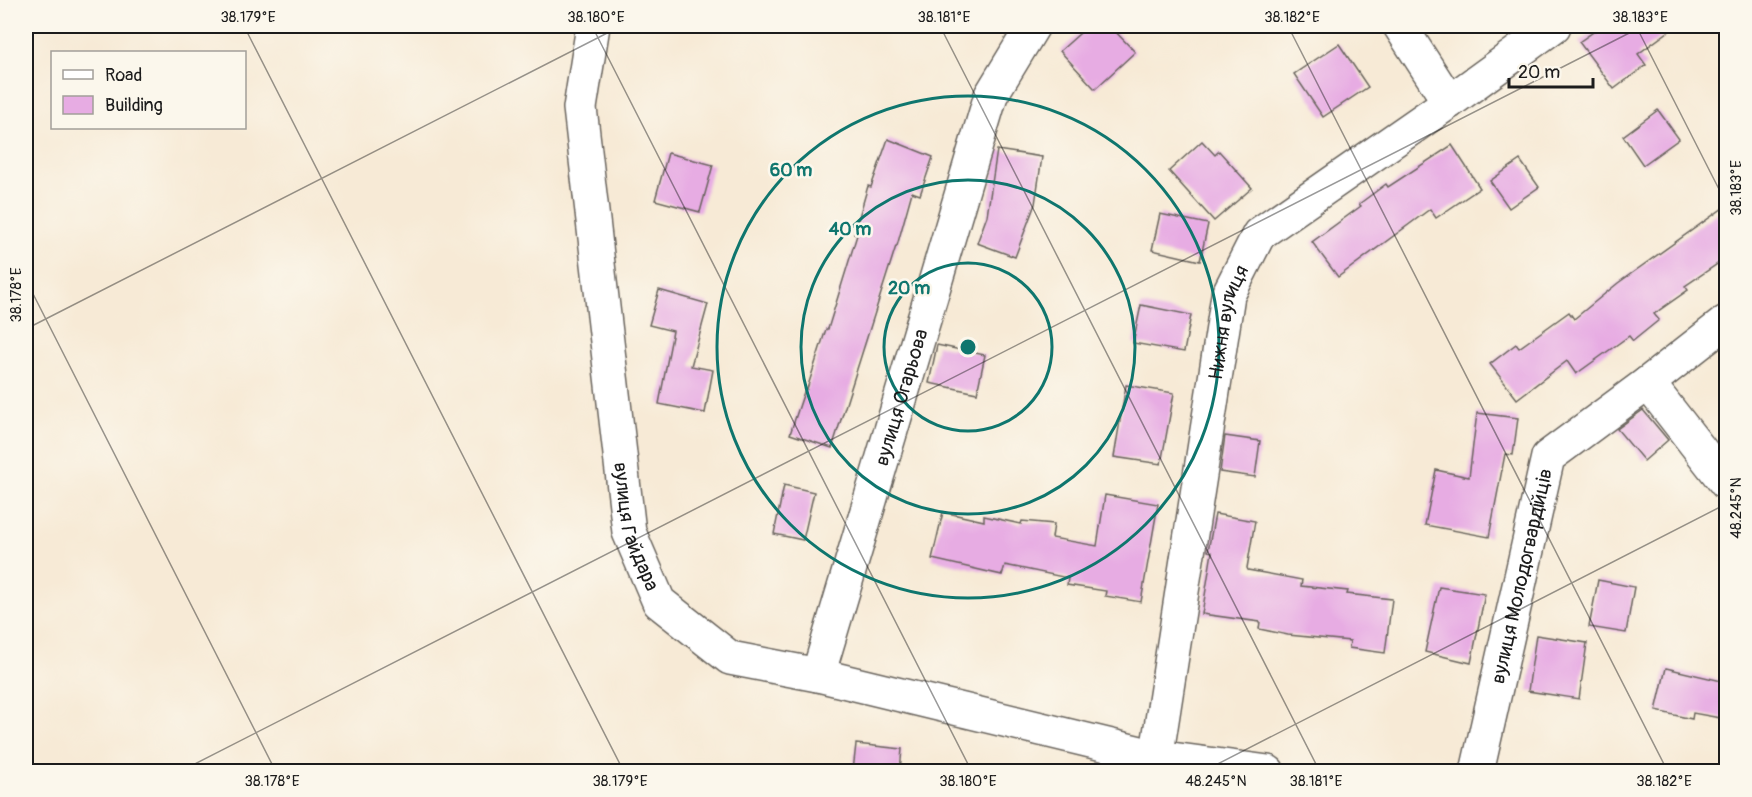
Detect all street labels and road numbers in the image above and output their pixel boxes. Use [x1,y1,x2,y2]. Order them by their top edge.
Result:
street label: Нижня вулиця [1203,261,1254,382]
street label: вулиця Огарьова [869,326,934,469]
street label: вулиця Гайдара [608,461,665,595]
street label: вулиця Молодогвардійців [1485,466,1558,686]

